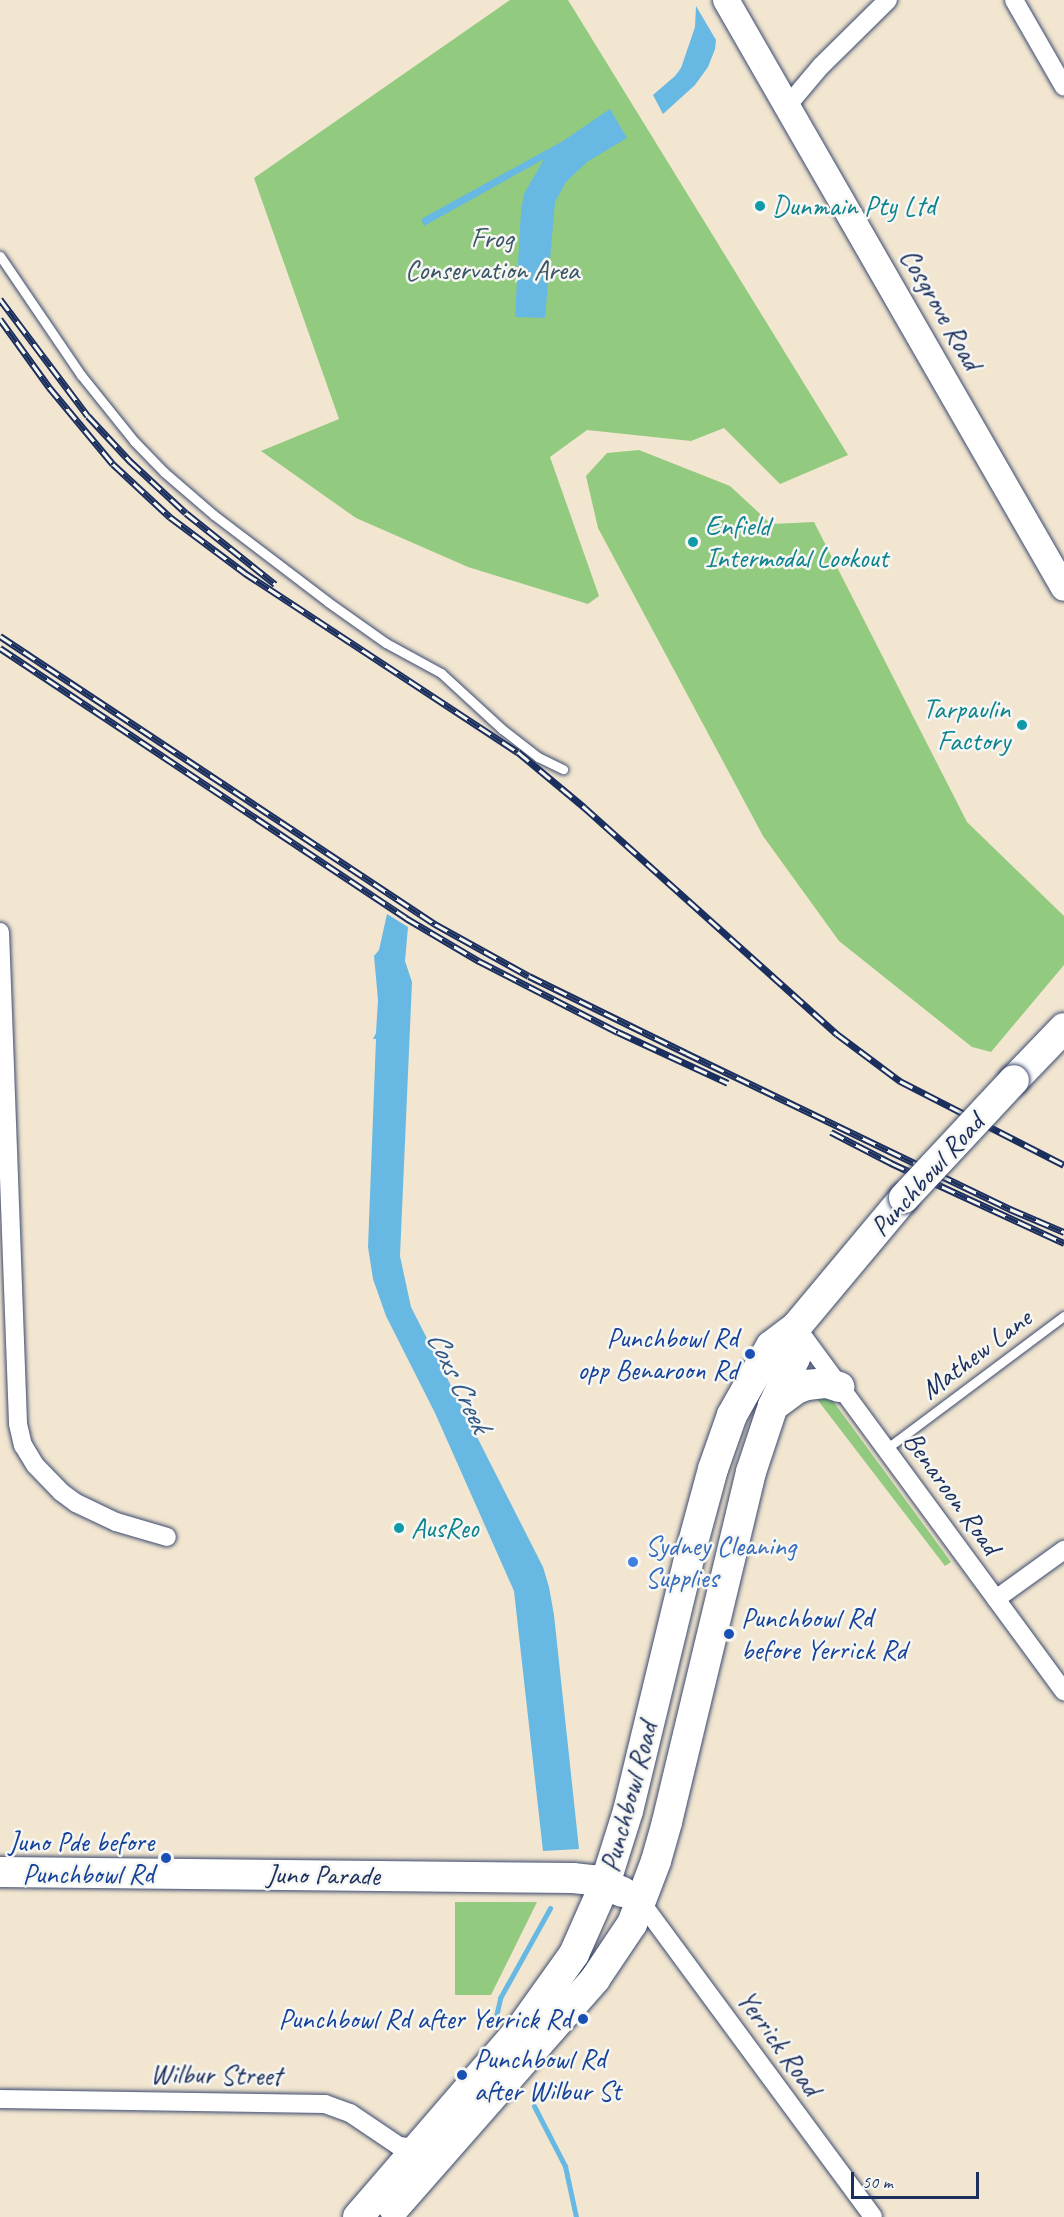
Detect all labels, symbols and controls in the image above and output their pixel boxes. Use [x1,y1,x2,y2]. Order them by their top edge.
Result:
place label: Dunmain Pty Ltd [772,189,935,223]
marker: Dunmain Pty Ltd [753,199,767,213]
park label: Frog Conservation Area [405,221,579,287]
street label: Cosgrove Road [893,242,989,376]
place label: Enfield Intermodal Lookout [705,509,888,575]
marker: Enfield Intermodal Lookout [686,535,700,549]
place label: Tarpaulin Factory [923,692,1010,758]
marker: Tarpaulin Factory [1015,718,1029,732]
street label: Punchbowl Road [863,1107,991,1243]
street label: Mathew Lane [914,1301,1038,1407]
place label: Punchbowl Rd opp Benaroon Rd [578,1321,738,1387]
water label: Coxs Creek [419,1325,499,1437]
marker: Punchbowl Rd opp Benaroon Rd [743,1347,757,1361]
street label: Benaroon Road [896,1425,1008,1561]
place label: AusReo [411,1511,478,1545]
marker: AusReo [392,1521,406,1535]
place label: Sydney Cleaning Supplies [645,1529,796,1595]
marker: Sydney Cleaning Supplies [626,1555,640,1569]
place label: Punchbowl Rd before Yerrick Rd [741,1601,906,1667]
marker: Punchbowl Rd before Yerrick Rd [722,1627,736,1641]
street label: Punchbowl Road [593,1719,665,1875]
place label: Juno Pde before Punchbowl Rd [9,1825,154,1891]
marker: Juno Pde before Punchbowl Rd [159,1851,173,1865]
street label: Juno Parade [266,1857,380,1893]
street label: Yerrick Road [730,1984,828,2102]
place label: Punchbowl Rd after Yerrick Rd [278,2002,571,2036]
marker: Punchbowl Rd after Yerrick Rd [576,2012,590,2026]
place label: Punchbowl Rd after Wilbur St [474,2042,622,2108]
street label: Wilbur Street [150,2057,282,2093]
marker: Punchbowl Rd after Wilbur St [455,2068,469,2082]
scale bar [854,2160,982,2198]
text: 50 m [862,2171,893,2193]

